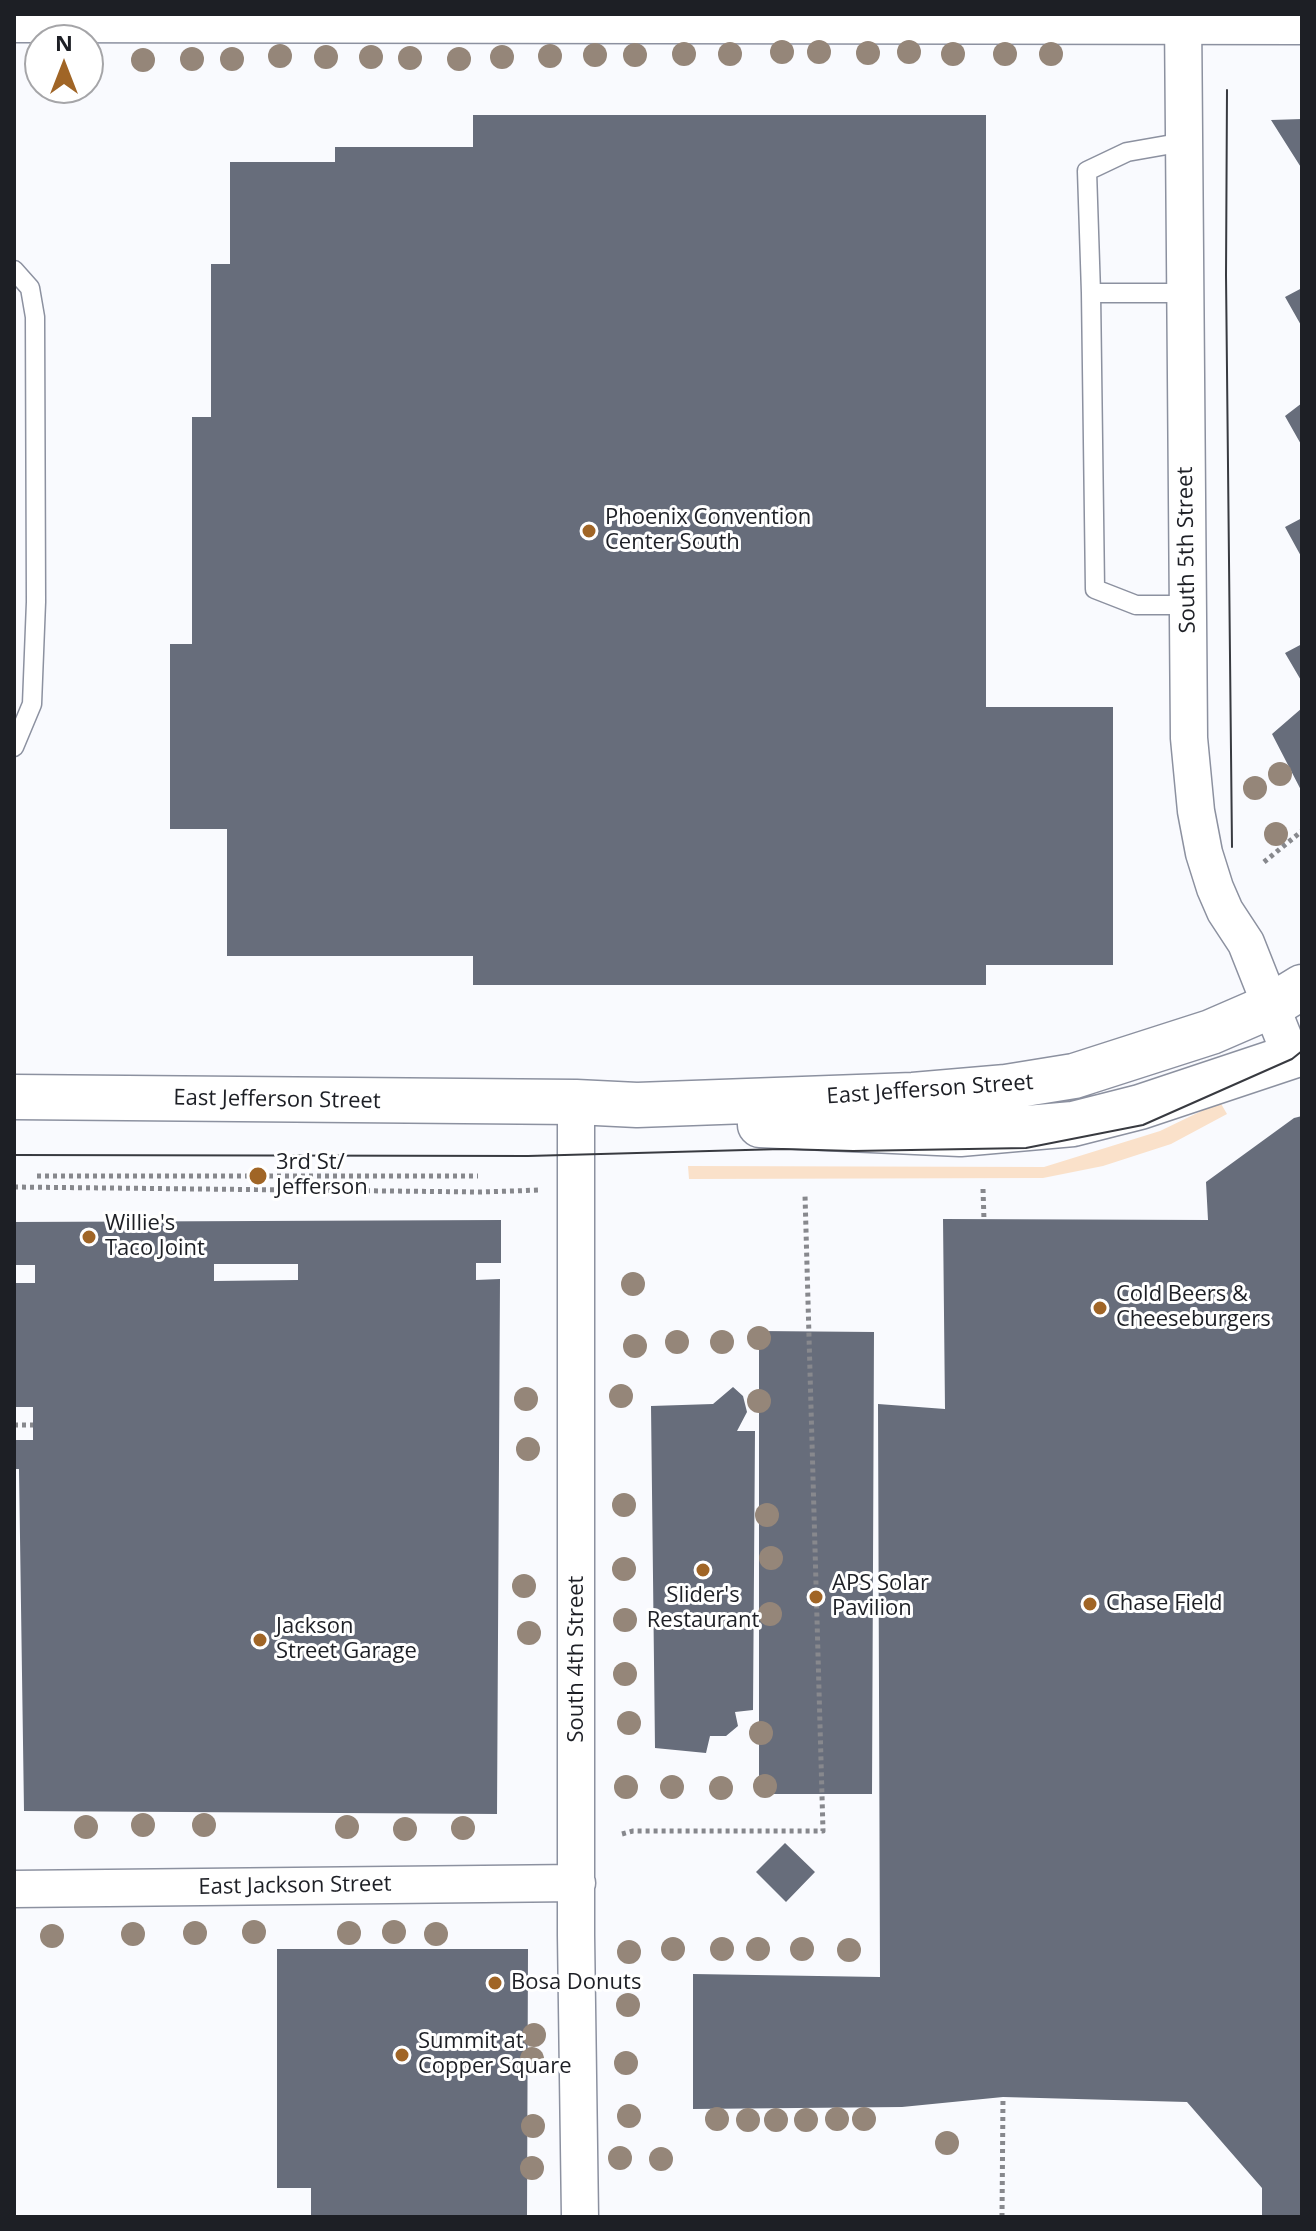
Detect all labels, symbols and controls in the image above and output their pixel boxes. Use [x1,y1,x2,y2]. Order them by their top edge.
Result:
north arrow [24,24,104,104]
text: N [55,27,73,57]
street label: South 5th Street [1172,466,1202,634]
place label: Phoenix Convention Center South [605,505,811,556]
marker: Phoenix Convention Center South [580,522,598,540]
street label: East Jefferson Street [826,1070,1034,1110]
street label: East Jefferson Street [173,1085,381,1115]
place label: 3rd St/ Jefferson [276,1150,368,1202]
marker: 3rd St/ Jefferson [247,1165,269,1187]
place label: Willie's Taco Joint [105,1211,205,1262]
marker: Willie's Taco Joint [80,1228,98,1246]
place label: Cold Beers & Cheeseburgers [1116,1282,1271,1334]
marker: Cold Beers & Cheeseburgers [1091,1299,1109,1317]
marker: Slider's Restaurant [694,1561,712,1579]
place label: APS Solar Pavilion [832,1571,929,1622]
street label: South 4th Street [564,1576,590,1742]
place label: Slider's Restaurant [647,1583,759,1634]
marker: APS Solar Pavilion [807,1588,825,1606]
place label: Chase Field [1106,1591,1222,1617]
marker: Chase Field [1081,1595,1099,1613]
place label: Jackson Street Garage [276,1614,417,1666]
marker: Jackson Street Garage [251,1631,269,1649]
street label: East Jackson Street [198,1871,392,1901]
place label: Bosa Donuts [511,1970,641,1996]
marker: Bosa Donuts [486,1974,504,1992]
place label: Summit at Copper Square [418,2029,572,2080]
marker: Summit at Copper Square [393,2046,411,2064]

